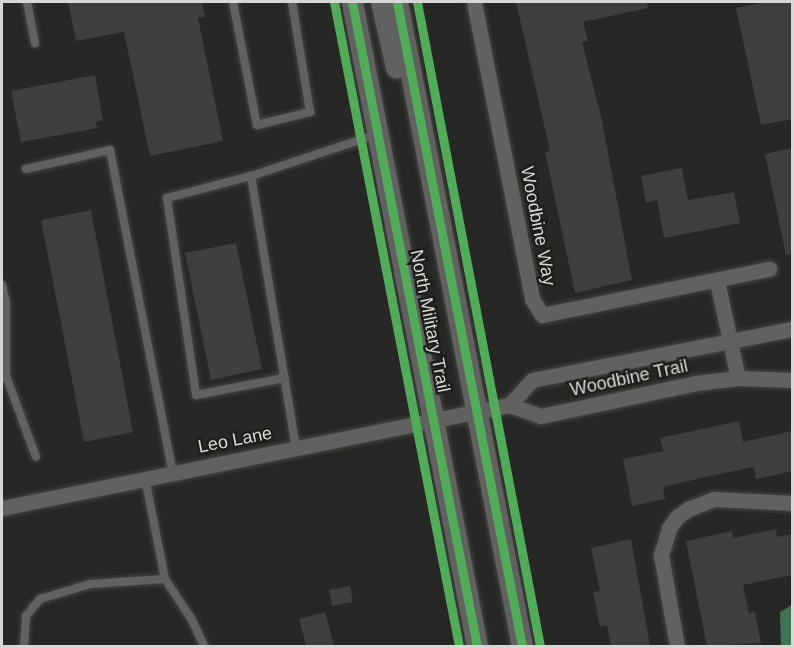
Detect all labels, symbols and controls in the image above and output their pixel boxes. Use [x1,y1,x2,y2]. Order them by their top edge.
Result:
street label: Woodbine Way [516,165,560,287]
street label: North Military Trail [406,248,454,394]
street label: Woodbine Trail [568,355,690,401]
street label: Leo Lane [196,422,274,458]

